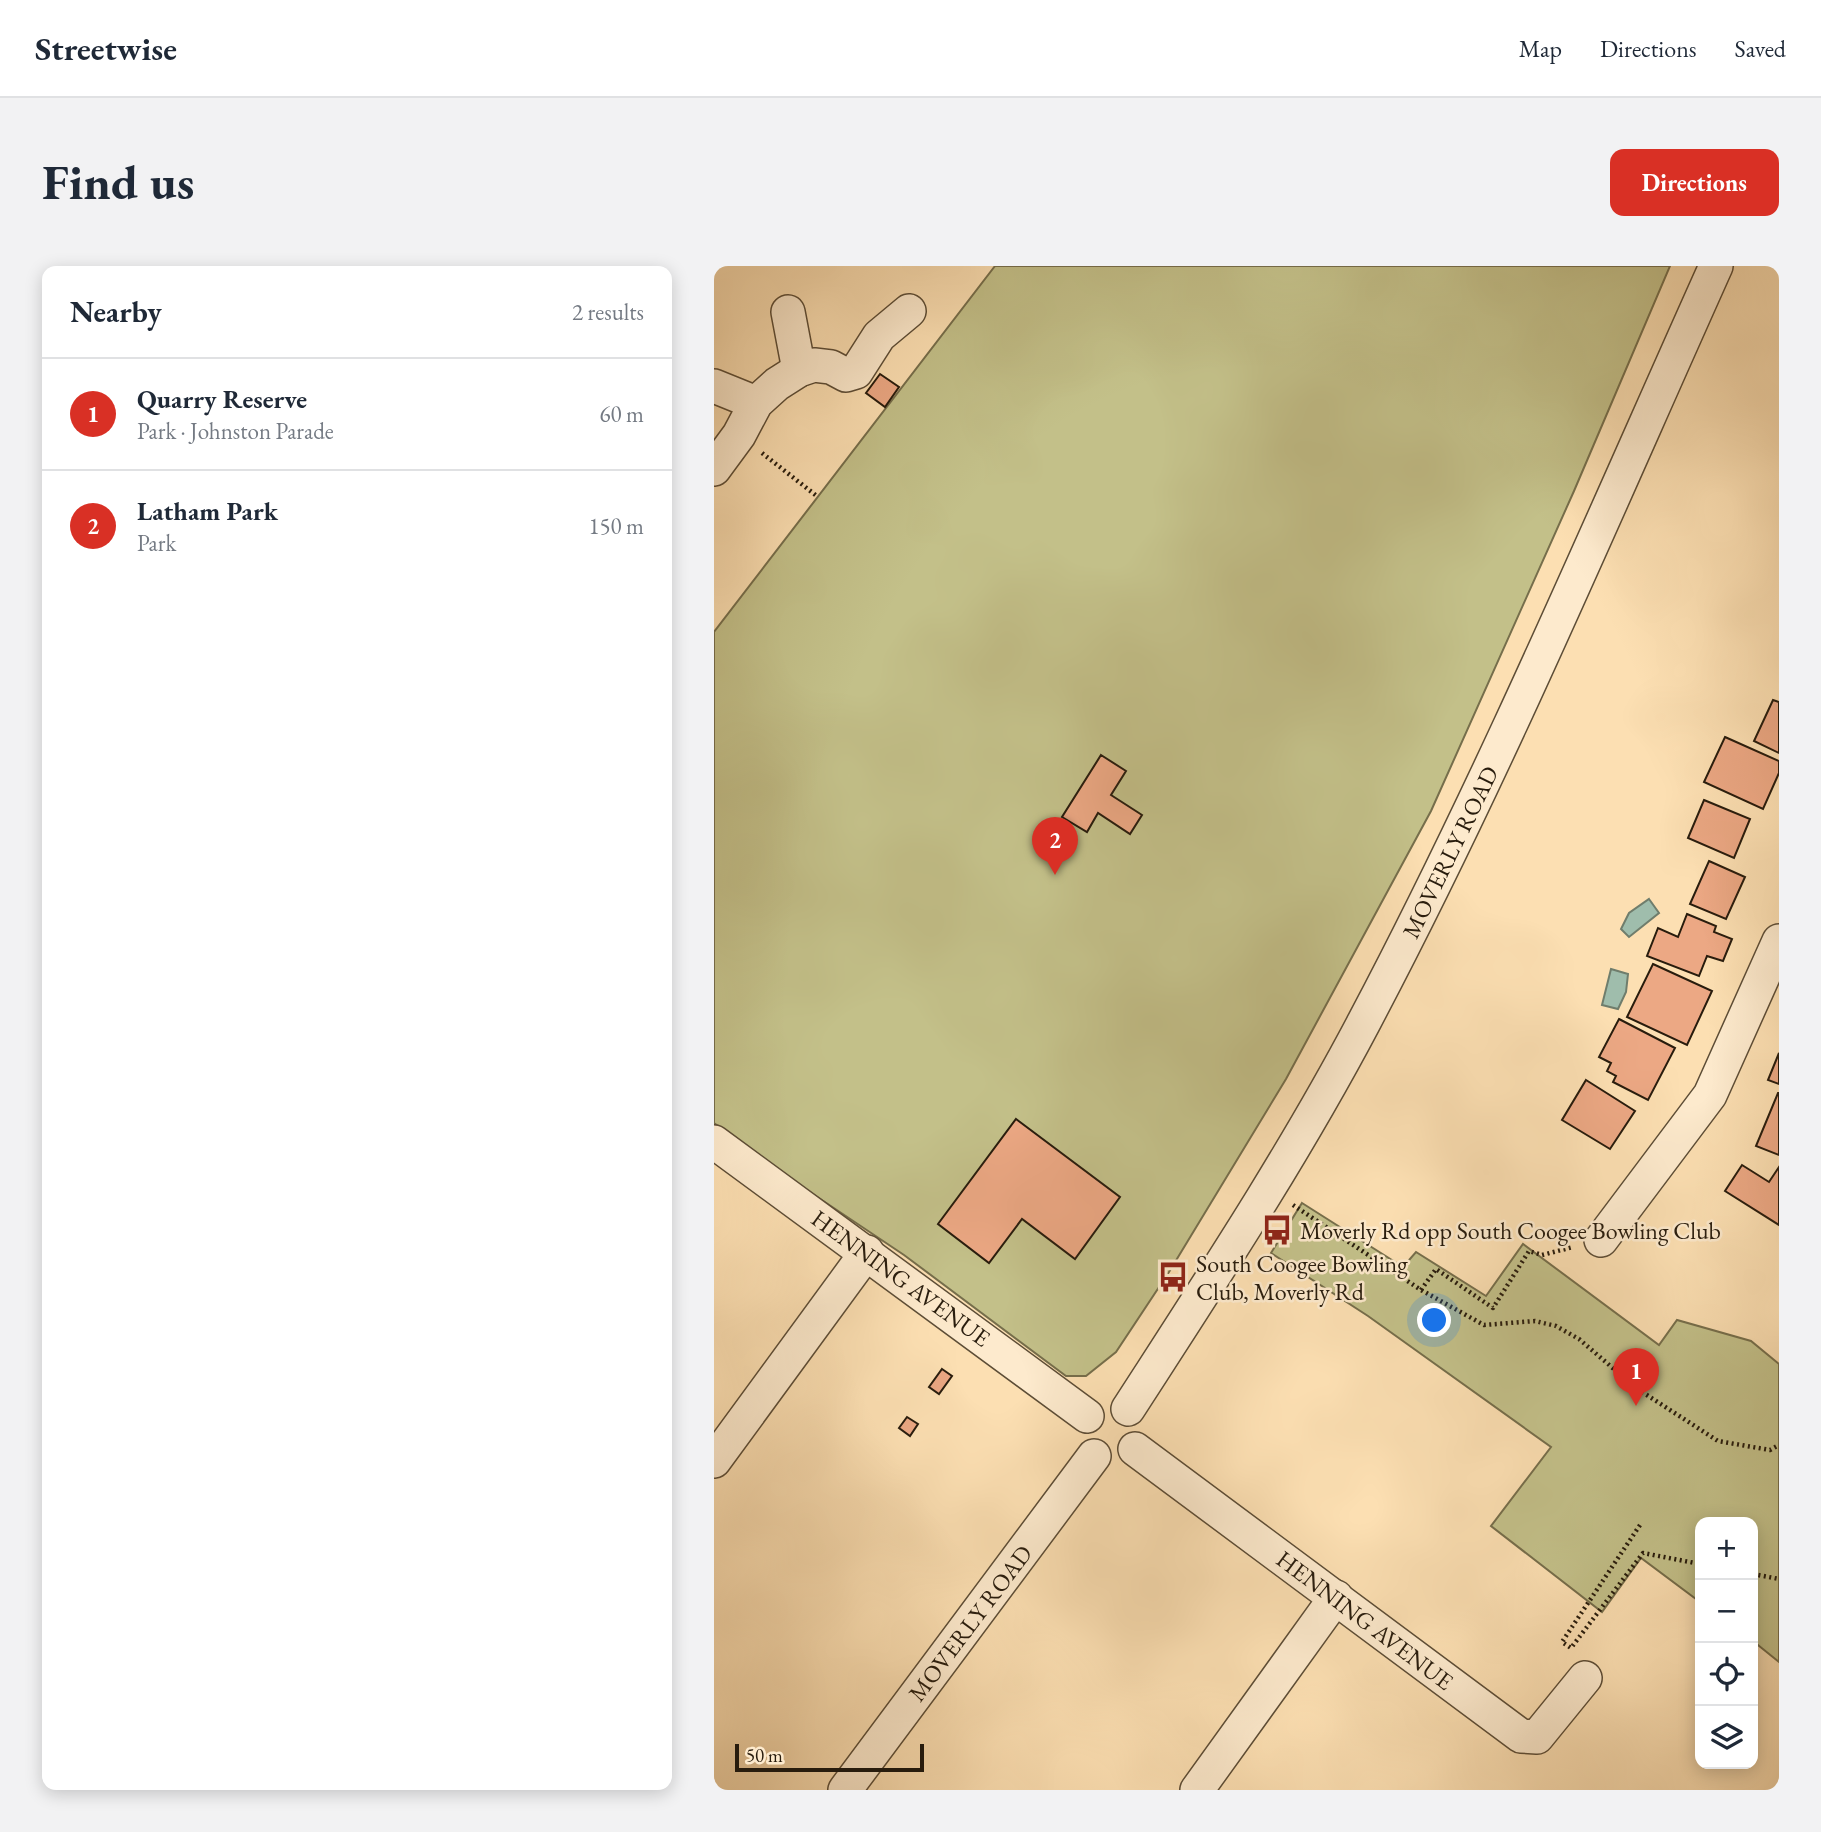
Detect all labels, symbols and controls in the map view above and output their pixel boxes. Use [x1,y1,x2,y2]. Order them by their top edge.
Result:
text: Streetwise [35,27,177,70]
text: Map [1519,33,1562,64]
text: Directions [1600,33,1697,64]
text: Saved [1735,33,1786,64]
button: Directions [1610,149,1779,216]
text: Find us [42,150,194,214]
text: Nearby [70,292,162,331]
text: 2 results [572,297,644,327]
text: Quarry Reserve [137,382,307,416]
text: 1 [87,399,99,429]
text: 60 m [599,399,644,429]
text: Park · Johnston Parade [137,416,334,446]
text: Latham Park [137,494,278,528]
text: 2 [87,511,99,541]
text: 150 m [588,511,644,541]
text: Park [137,528,176,558]
street label: MOVERLY ROAD [1395,761,1505,943]
pin: 2 [1032,817,1078,875]
street label: HENNING AVENUE [805,1203,997,1353]
bus stop icon: Moverly Rd opp South Coogee Bowling Club [1260,1213,1294,1247]
place label: Moverly Rd opp South Coogee Bowling Club [1300,1215,1721,1246]
place label: South Coogee Bowling Club, Moverly Rd [1196,1248,1408,1307]
bus stop icon: South Coogee Bowling Club, Moverly Rd [1156,1260,1190,1294]
your location [1417,1303,1451,1337]
pin: 1 [1613,1348,1659,1406]
map controls [1695,1517,1758,1769]
button: + [1695,1517,1758,1580]
street label: MOVERLY ROAD [901,1539,1039,1707]
street label: HENNING AVENUE [1270,1543,1460,1697]
button: − [1695,1580,1758,1643]
button: locate [1695,1643,1758,1706]
button: layers [1695,1706,1758,1769]
scale bar [735,1741,924,1773]
text: 50 m [746,1743,783,1768]

